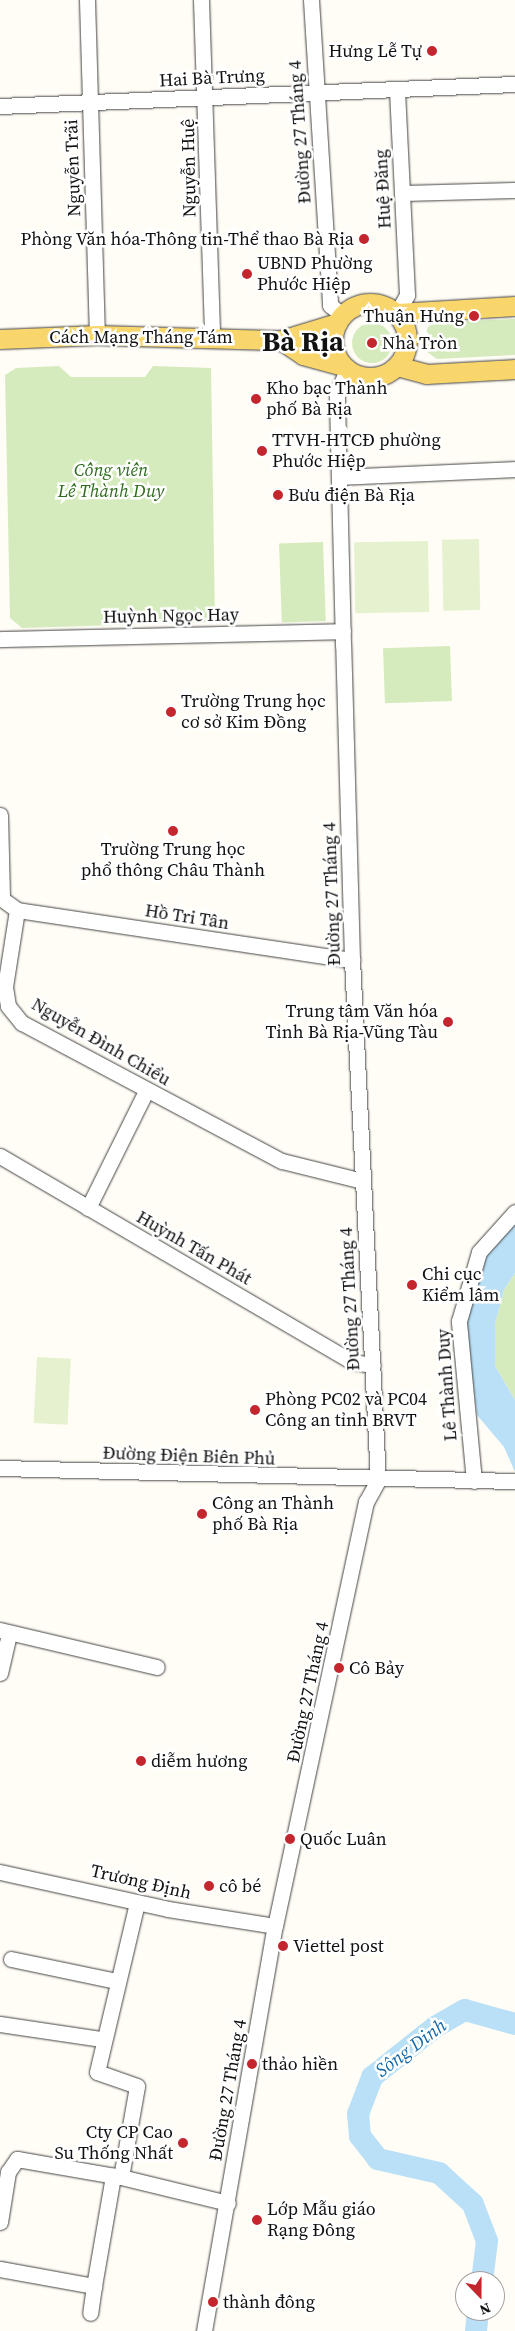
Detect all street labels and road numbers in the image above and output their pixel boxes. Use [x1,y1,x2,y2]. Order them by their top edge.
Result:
street label: Đường 27 Tháng 4 [284,59,316,205]
street label: Hai Bà Trưng [159,64,265,92]
street label: Nguyễn Huệ [177,118,201,218]
street label: Nguyễn Trãi [61,119,85,217]
street label: Huệ Đăng [370,149,396,229]
street label: Cách Mạng Tháng Tám [49,326,233,348]
street label: Huỳnh Ngọc Hay [103,604,239,628]
street label: Đường 27 Tháng 4 [319,822,345,966]
street label: Hồ Tri Tân [143,900,231,934]
street label: Nguyễn Đình Chiểu [28,993,174,1091]
street label: Huỳnh Tấn Phát [132,1206,256,1290]
street label: Đường 27 Tháng 4 [335,1227,365,1371]
street label: Lê Thành Duy [432,1328,462,1442]
street label: Đường Điện Biên Phủ [102,1442,276,1470]
street label: Đường 27 Tháng 4 [282,1619,334,1765]
street label: Trương Định [89,1860,193,1904]
street label: Đường 27 Tháng 4 [205,2017,251,2163]

